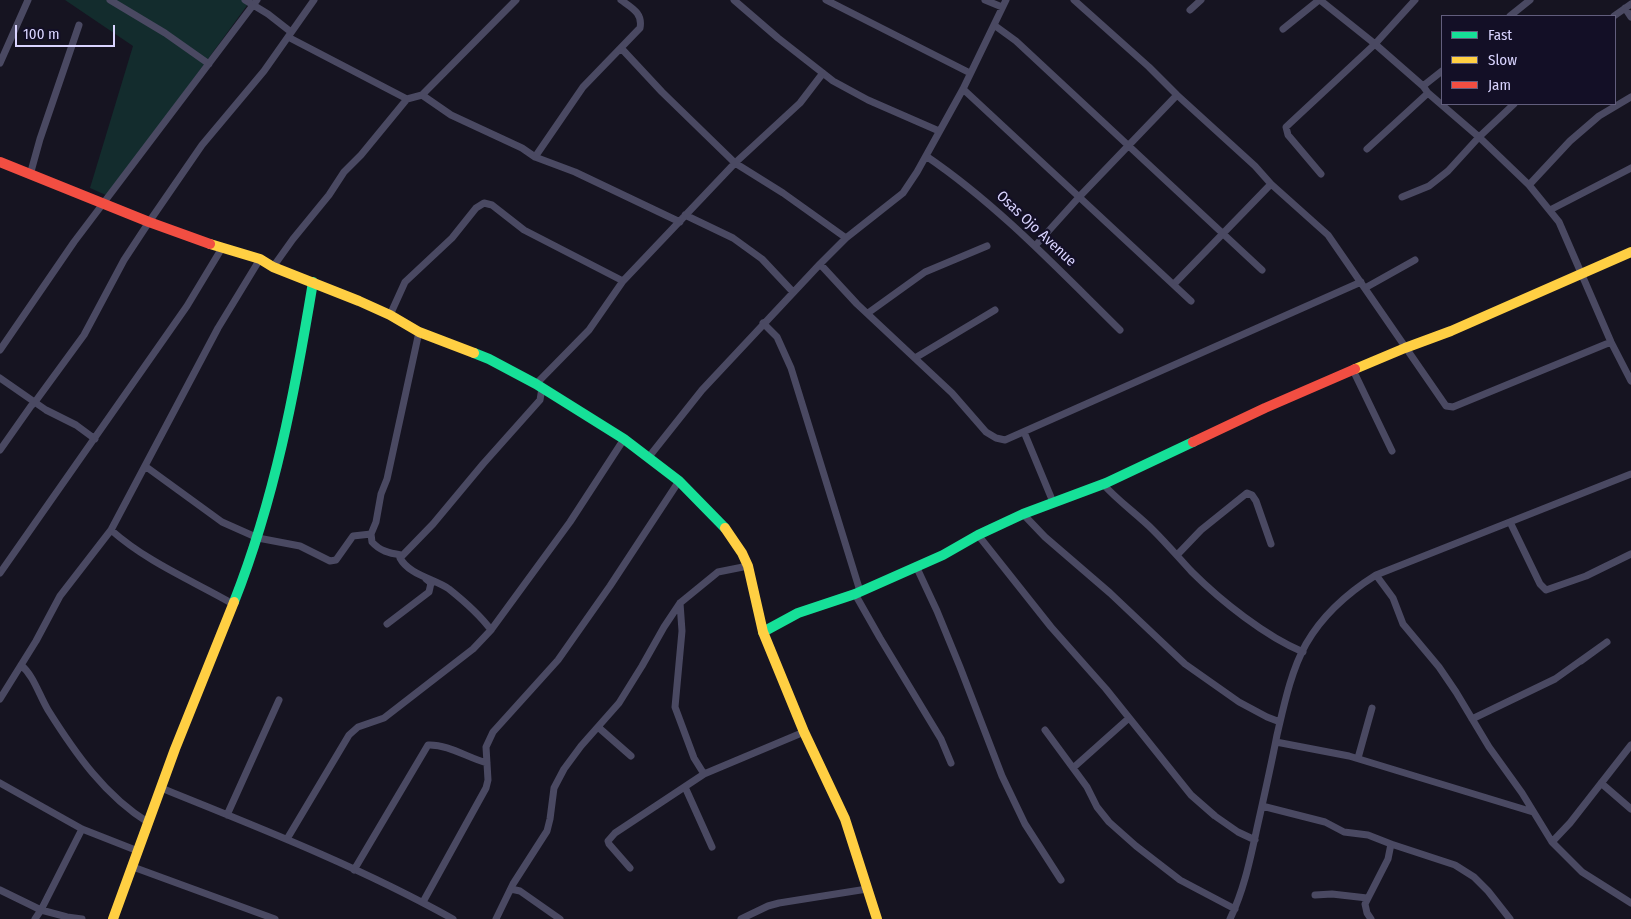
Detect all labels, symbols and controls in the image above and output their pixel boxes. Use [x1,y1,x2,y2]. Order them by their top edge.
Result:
scale bar [18,15,118,47]
legend [1441,15,1616,105]
text: 100 m [23,25,60,43]
text: Fast [1488,26,1512,44]
text: Slow [1488,51,1517,69]
text: Jam [1488,76,1511,94]
street label: Osas Ojo Avenue [992,187,1080,271]

